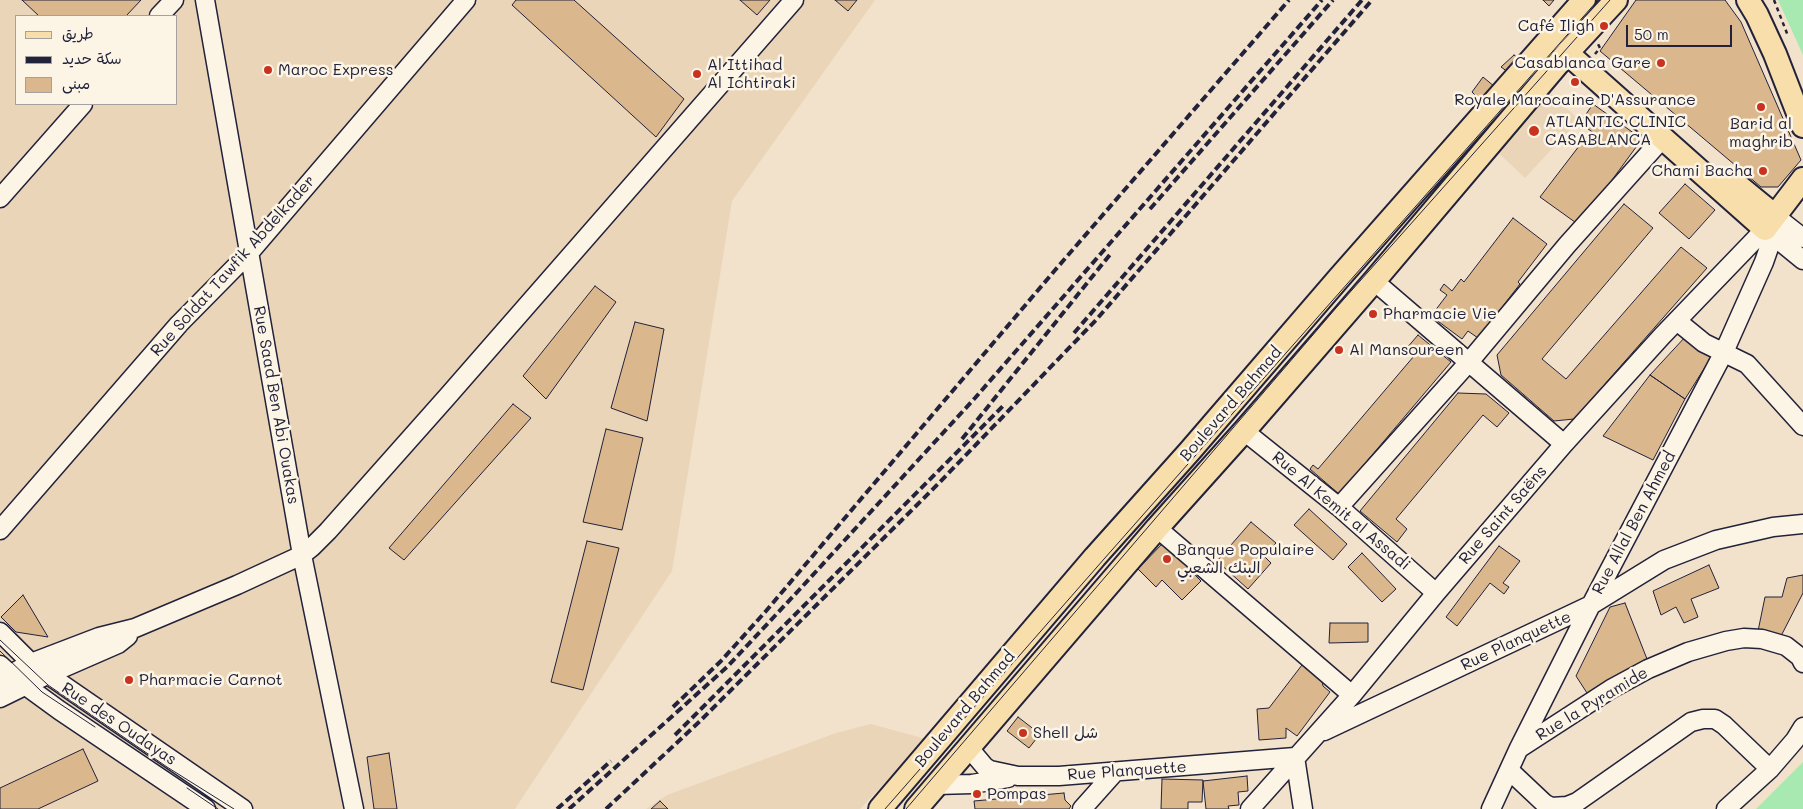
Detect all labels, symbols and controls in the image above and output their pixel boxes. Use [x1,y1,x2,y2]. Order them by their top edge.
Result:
legend [15,15,178,105]
scale bar [1628,15,1734,47]
place label: Café Iligh [1518,16,1594,36]
marker: Café Iligh [1598,20,1610,32]
text: طريق [62,23,94,43]
text: 50 m [1634,24,1669,44]
text: سكة حديد [62,48,122,68]
place label: Casablanca Gare [1515,53,1651,73]
place label: Al Ittihad Al Ichtiraki [707,55,796,93]
marker: Casablanca Gare [1655,57,1667,69]
place label: Maroc Express [278,60,393,80]
marker: Maroc Express [262,64,274,76]
marker: Al Ittihad Al Ichtiraki [691,68,703,80]
text: مبنى [62,73,90,93]
marker: Royale Marocaine D'Assurance [1569,76,1581,88]
place label: Royale Marocaine D'Assurance [1454,90,1696,110]
marker: Barid al maghrib [1755,101,1767,113]
place label: ATLANTIC CLINIC CASABLANCA [1545,112,1686,150]
place label: Barid al maghrib [1729,114,1793,152]
marker: ATLANTIC CLINIC CASABLANCA [1527,124,1541,138]
place label: Chami Bacha [1652,161,1753,181]
marker: Chami Bacha [1757,165,1769,177]
street label: Rue Soldat Tawfik Abdelkader [147,172,319,360]
street label: Rue Saad Ben Abi Ouakas [249,304,303,506]
place label: Pharmacie Vie [1383,304,1497,324]
marker: Pharmacie Vie [1367,308,1379,320]
place label: Al Mansoureen [1349,340,1464,360]
street label: Boulevard Bahmad [1176,343,1286,465]
marker: Al Mansoureen [1333,344,1345,356]
street label: Rue Al Kemit al Assadi [1268,448,1414,574]
street label: Rue Allal Ben Ahmed [1588,448,1680,598]
street label: Rue Saint Saëns [1455,462,1551,568]
place label: Banque Populaire البنك الشعبي [1177,540,1315,578]
marker: Banque Populaire البنك الشعبي [1161,553,1173,565]
street label: Rue Planquette [1458,607,1574,675]
street label: Boulevard Bahmad [911,647,1019,771]
street label: Rue la Pyramide [1533,663,1651,745]
place label: Pharmacie Carnot [139,670,283,690]
marker: Pharmacie Carnot [123,674,135,686]
street label: Rue des Oudayas [58,678,180,770]
place label: Shell شل [1033,723,1098,743]
marker: Shell شل [1017,727,1029,739]
street label: Rue Planquette [1067,757,1187,785]
place label: Pompas [987,784,1047,804]
marker: Pompas [971,788,983,800]

